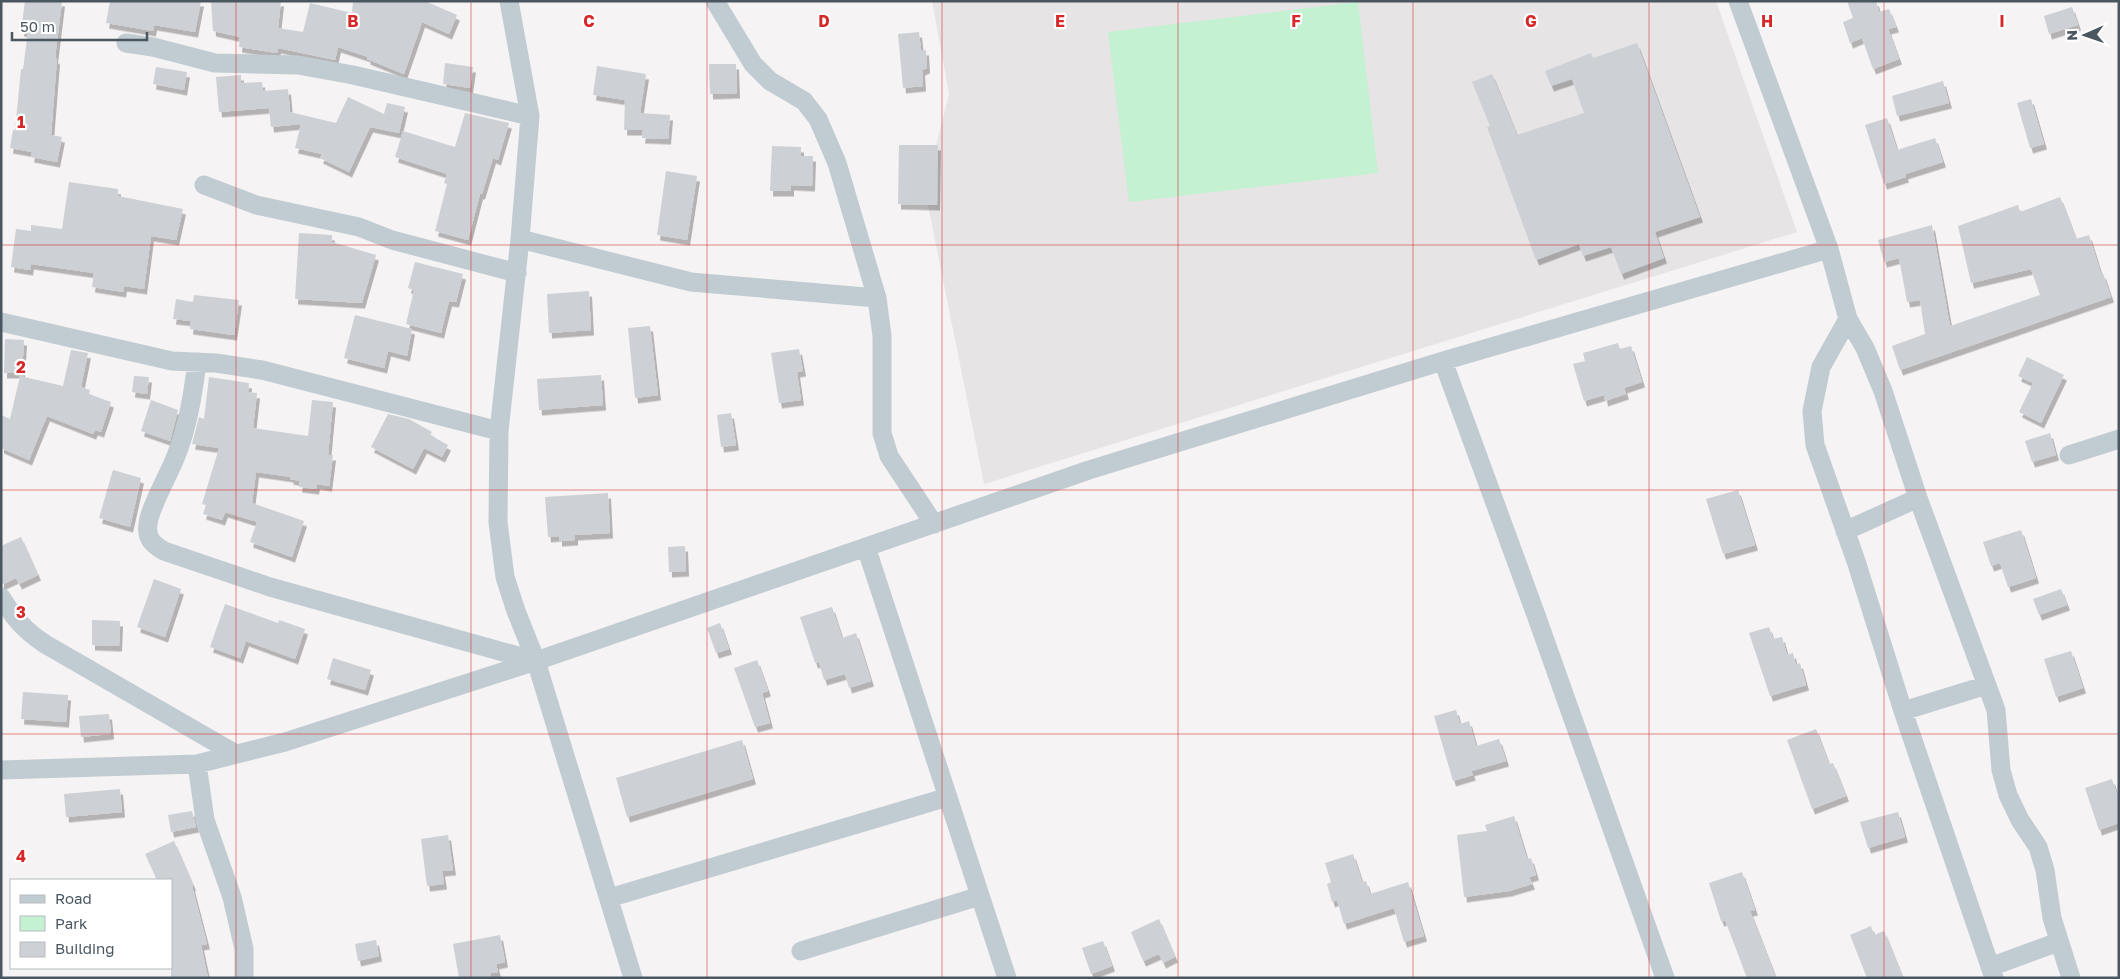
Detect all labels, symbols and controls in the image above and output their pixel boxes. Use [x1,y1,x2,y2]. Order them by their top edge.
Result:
scale bar [12,10,148,42]
north arrow [2060,10,2110,60]
text: B [347,11,359,31]
text: C [583,11,595,31]
text: D [818,11,830,31]
text: E [1055,11,1065,31]
text: F [1291,11,1301,31]
text: G [1525,11,1537,31]
text: H [1761,11,1773,31]
text: I [1999,11,2005,31]
text: 50 m [20,17,55,35]
text: N [2063,30,2080,41]
text: 1 [17,112,25,132]
text: 2 [16,357,26,377]
text: 3 [16,602,26,622]
text: 4 [16,846,26,866]
legend [10,879,172,969]
text: Road [55,889,92,907]
text: Park [55,914,88,932]
text: Building [55,939,115,957]

